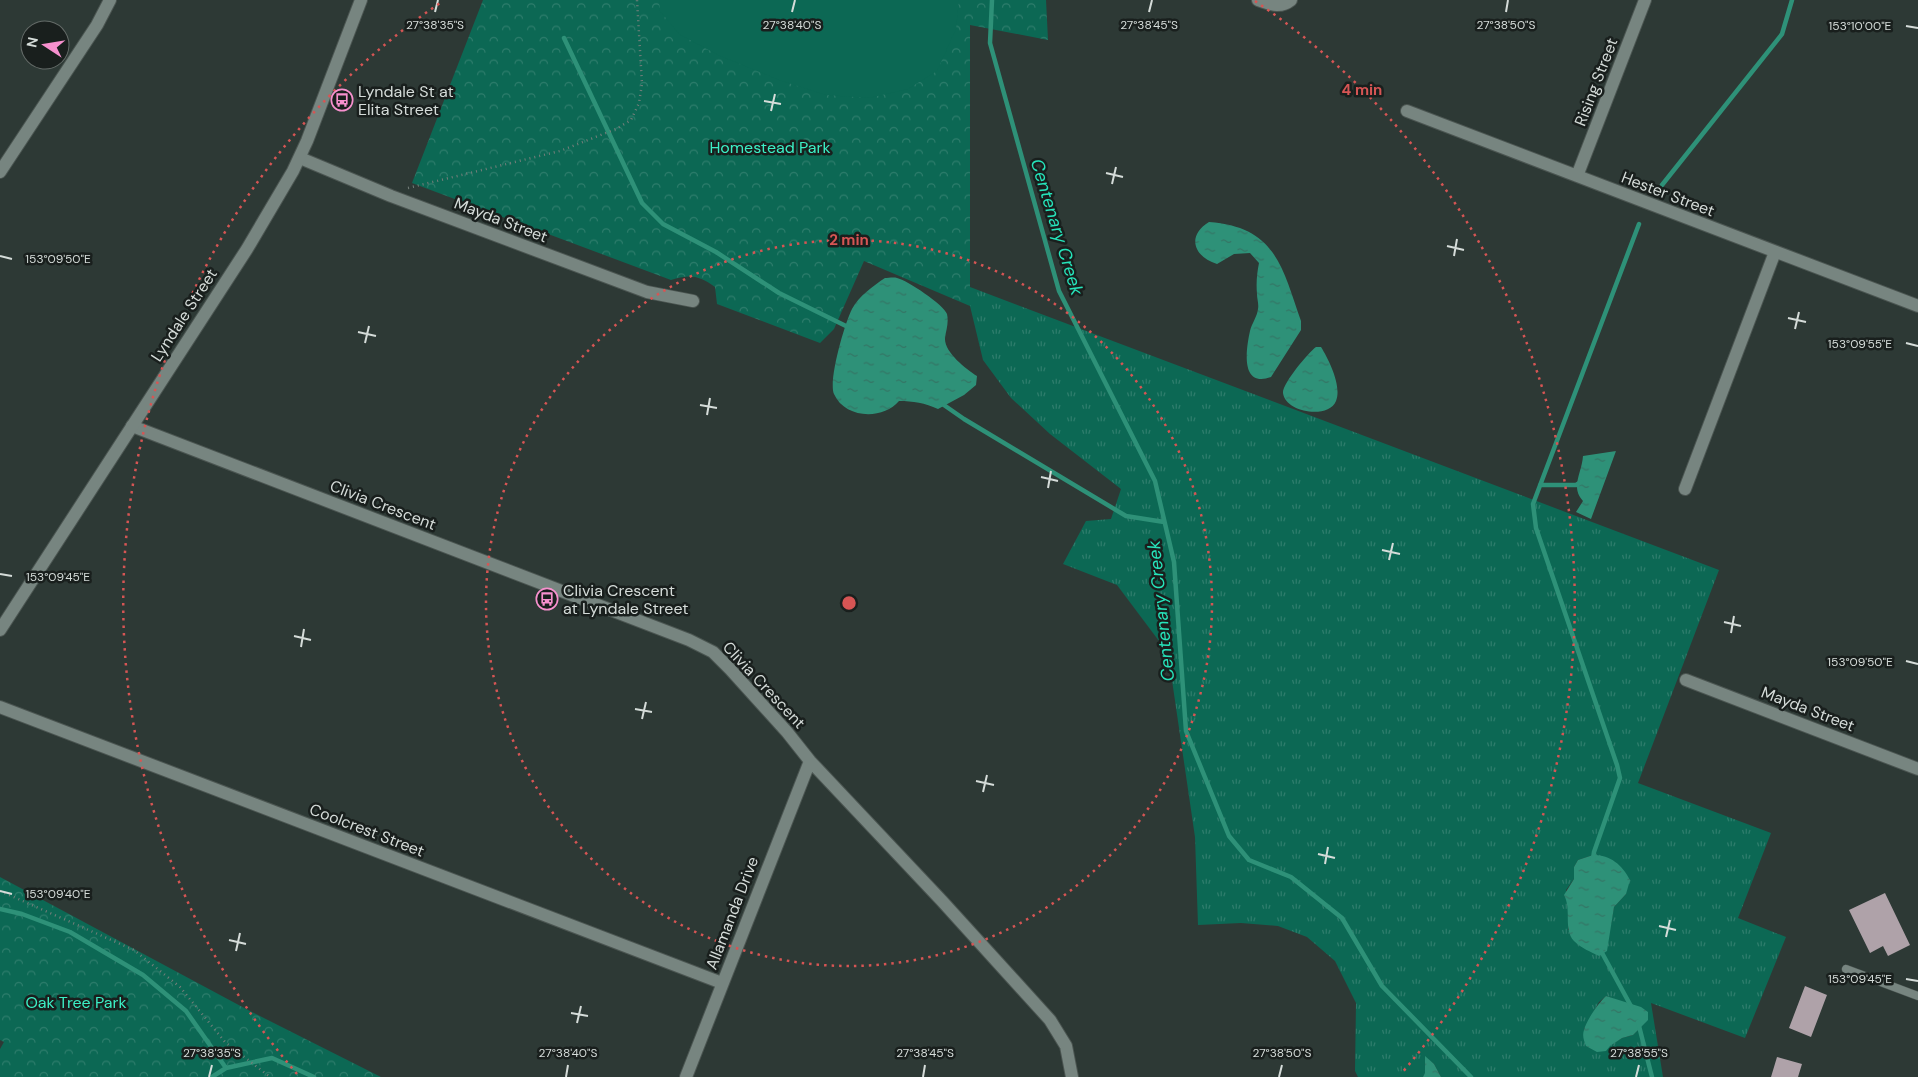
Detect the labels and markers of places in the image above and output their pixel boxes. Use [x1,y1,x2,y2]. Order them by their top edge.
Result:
place label: Lyndale St at Elita Street [358,81,454,120]
bus stop icon: Lyndale St at Elita Street [330,88,354,112]
place label: Clivia Crescent at Lyndale Street [563,580,689,619]
bus stop icon: Clivia Crescent at Lyndale Street [535,587,559,611]
centre of rings [840,594,858,612]

